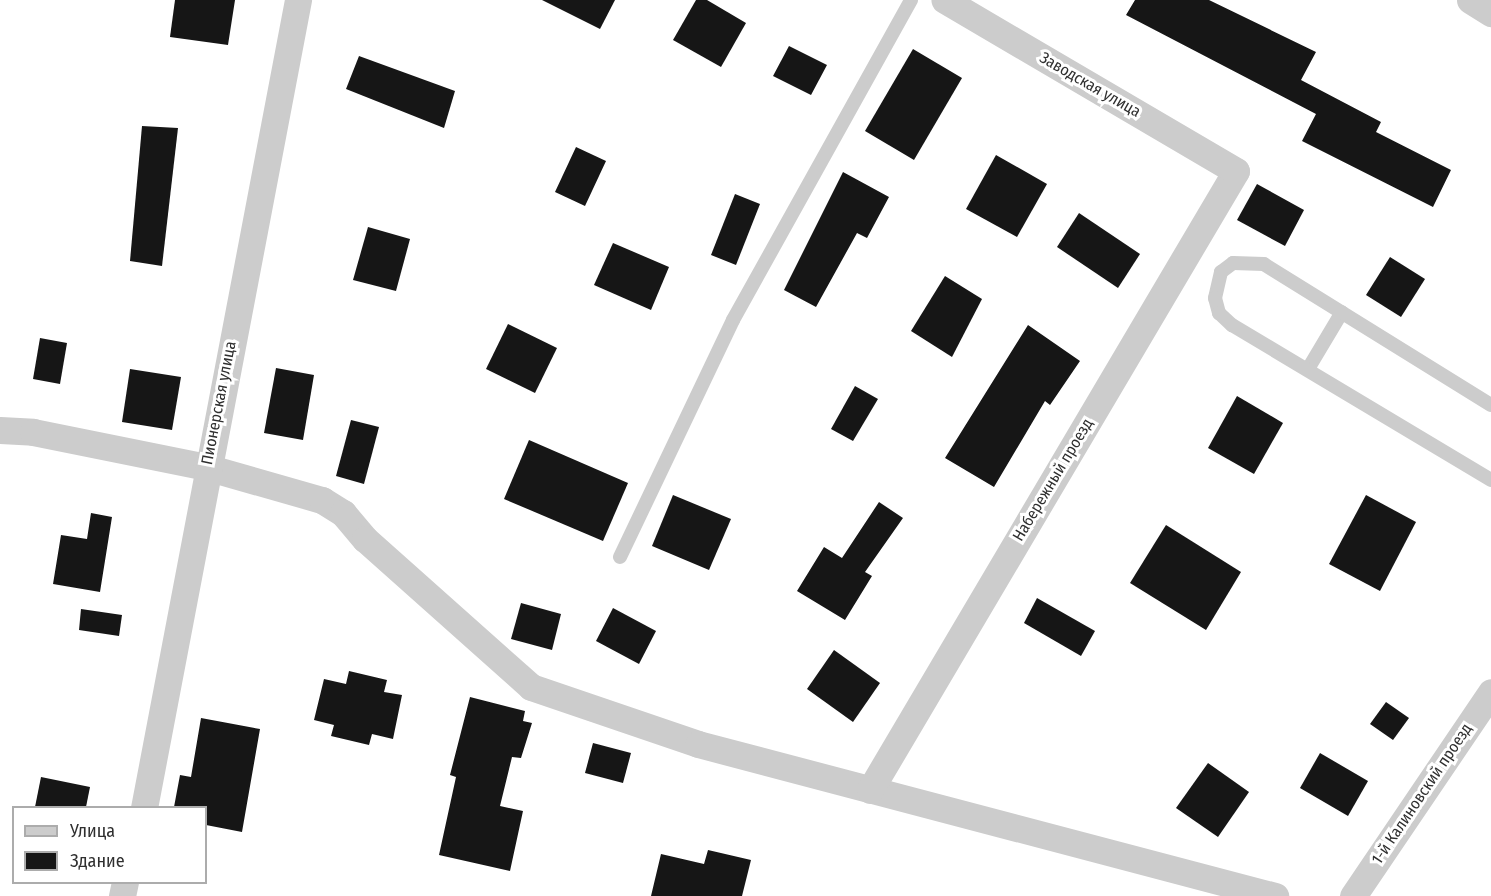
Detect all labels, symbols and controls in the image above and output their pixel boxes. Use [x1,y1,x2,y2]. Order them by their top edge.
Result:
street label: Заводская улица [1036,48,1144,122]
street label: Пионерская улица [198,340,240,466]
street label: Набережный проезд [1009,415,1097,545]
street label: 1-й Калиновский проезд [1368,720,1476,868]
legend [12,806,207,884]
text: Улица [70,820,115,842]
text: Здание [70,850,125,872]

